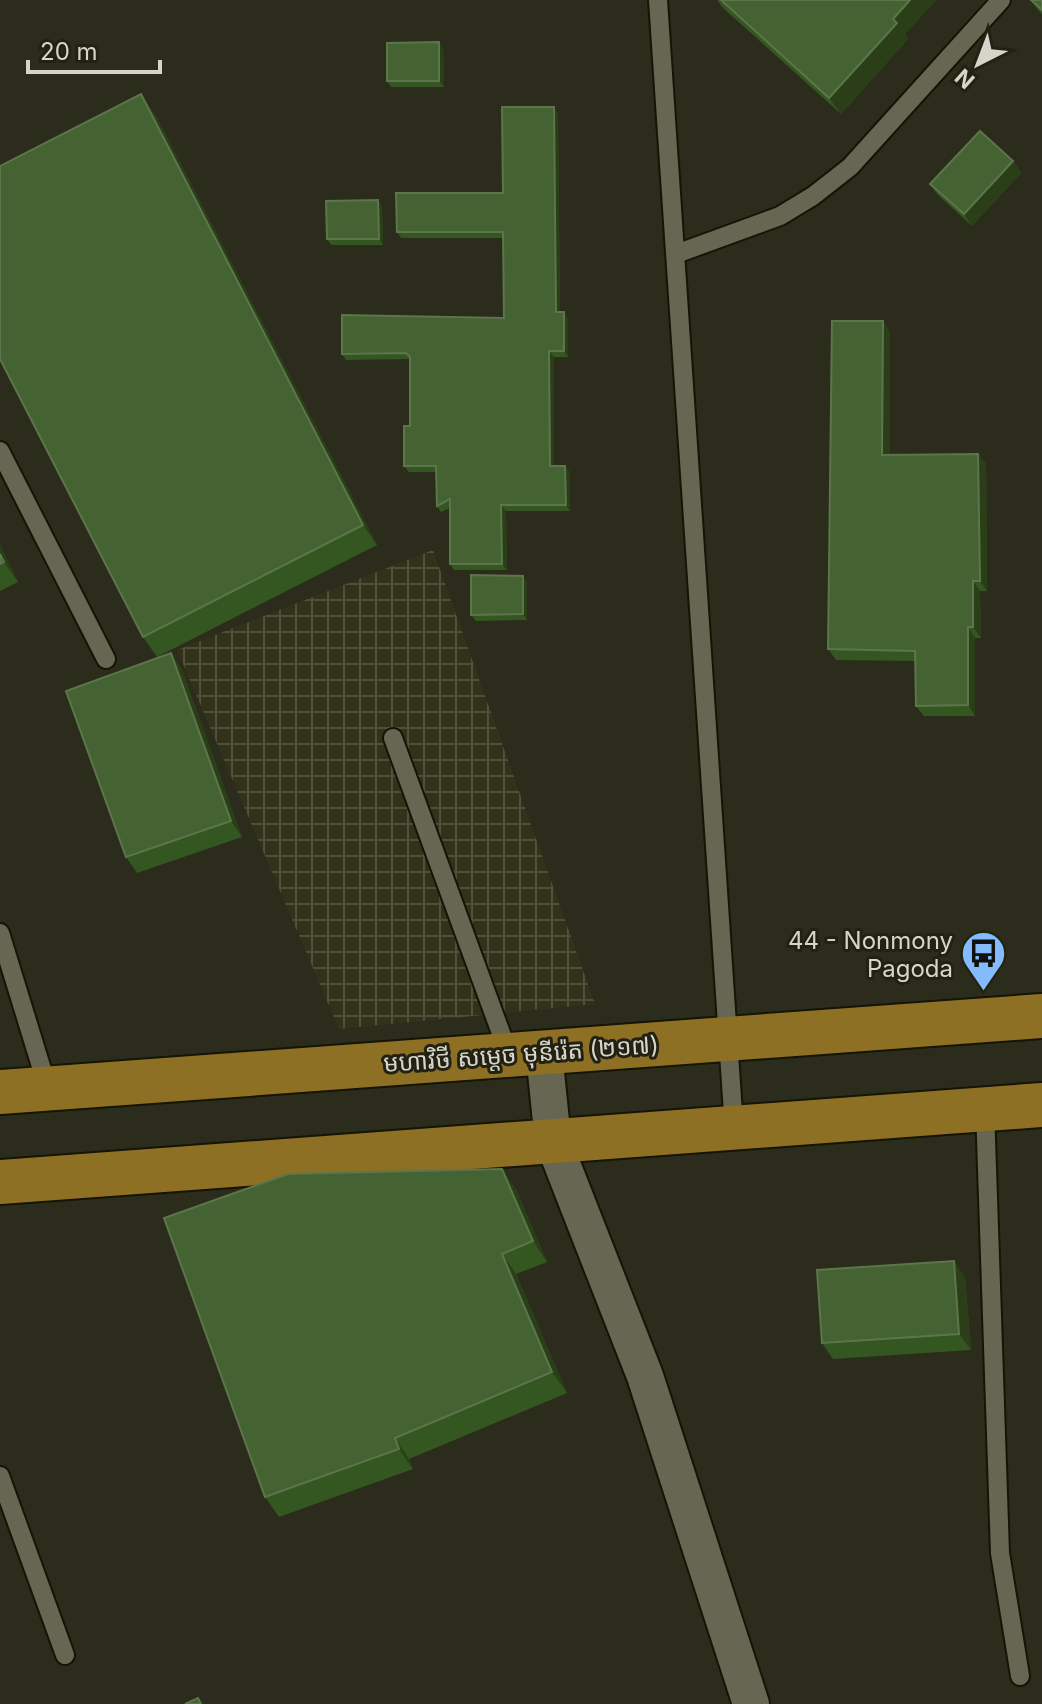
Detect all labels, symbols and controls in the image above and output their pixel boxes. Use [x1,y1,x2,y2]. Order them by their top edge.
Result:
scale bar [28,24,160,74]
north arrow [938,24,1018,104]
text: 20 m [40,37,98,66]
text: N [950,64,980,94]
place label: 44 - Nonmony Pagoda [788,926,953,983]
bus stop icon: 44 - Nonmony Pagoda [960,930,1008,993]
street label: មហាវិថី សម្តេច មុនីរ៉េត (២១៧) [382,1030,660,1079]

